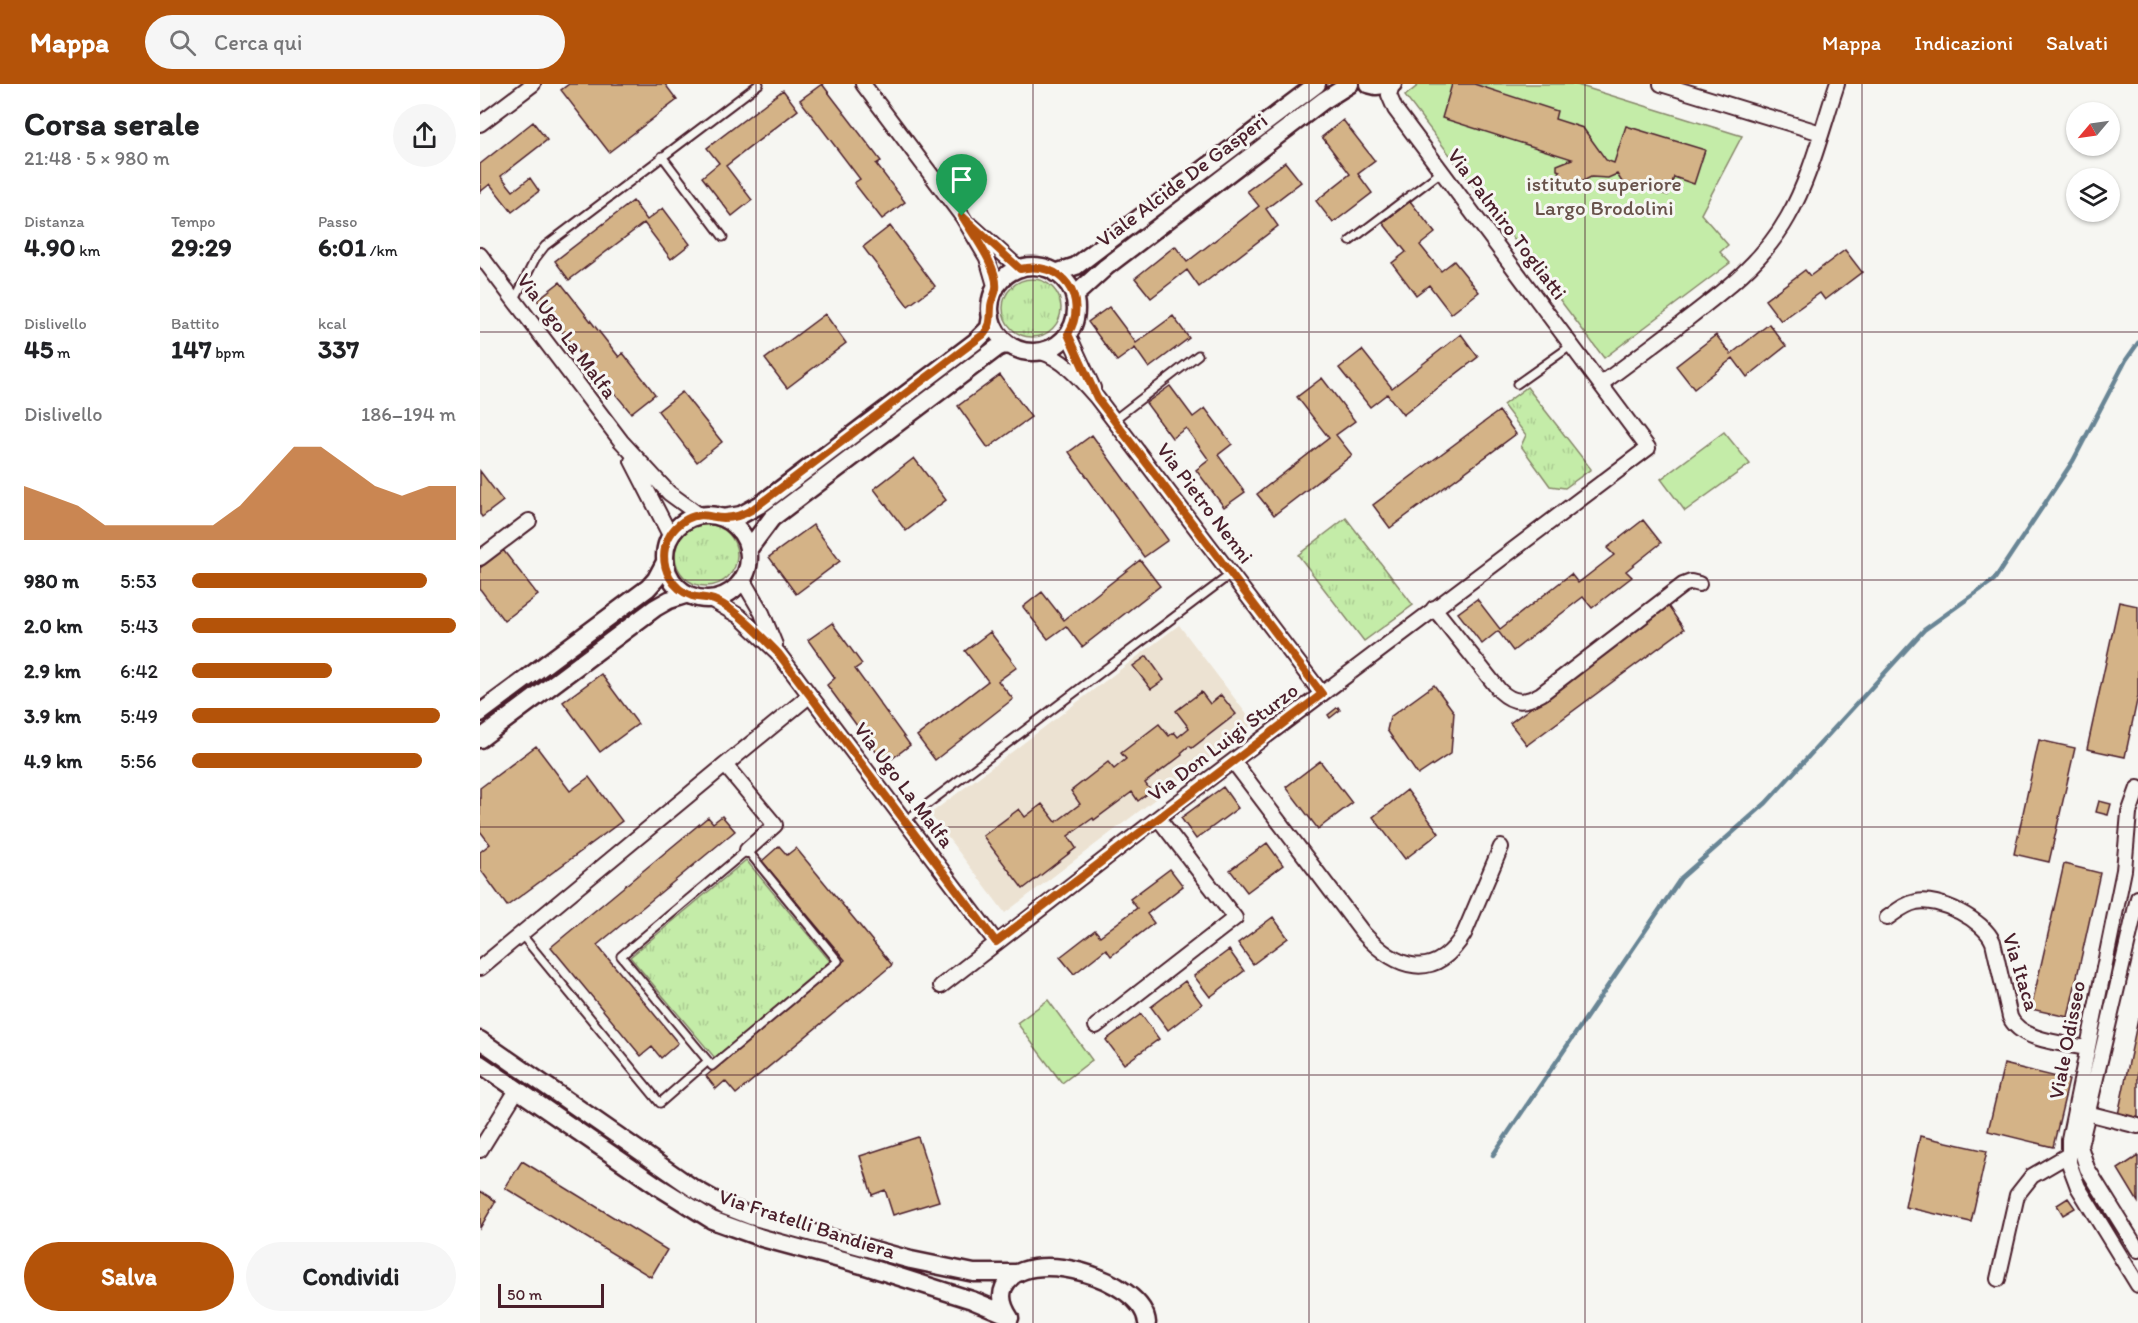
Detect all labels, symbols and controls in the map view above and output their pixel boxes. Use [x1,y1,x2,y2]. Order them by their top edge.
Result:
search box [145,15,565,69]
text: Mappa [30,25,109,59]
icon: search [166,26,199,59]
text: Cerca qui [214,29,302,56]
text: Mappa [1822,30,1881,55]
text: Indicazioni [1914,30,2013,55]
text: Salvati [2046,30,2108,55]
north arrow [2066,102,2120,156]
map controls [2066,102,2120,222]
text: Corsa serale [24,104,200,143]
button: share [393,104,456,167]
street label: Viale Alcide De Gasperi [1091,107,1272,252]
street label: Via Palmiro Togliatti [1442,143,1572,304]
text: 21:48 · 5 × 980 m [24,146,170,170]
pin [936,154,987,216]
icon: arrive [945,163,978,196]
button: layers [2066,168,2120,222]
park label: istituto superiore Largo Brodolini [1526,171,1682,220]
text: Distanza [24,212,84,231]
text: Tempo [171,212,216,231]
text: Passo [318,212,357,231]
text: 4.90 [24,231,76,263]
text: 29:29 [171,231,232,263]
text: 6:01 [318,231,366,263]
text: km [76,241,100,260]
text: /km [366,241,398,260]
street label: Via Ugo La Malfa [512,268,623,404]
text: Dislivello [24,314,87,333]
text: Battito [171,314,219,333]
text: kcal [318,314,346,333]
text: 45 [24,333,53,365]
text: 147 [171,333,212,365]
text: 337 [318,333,359,365]
text: m [53,343,70,362]
text: bpm [212,343,245,362]
text: Dislivello [24,402,103,426]
text: 186–194 m [361,402,456,426]
street label: Via Pietro Nenni [1152,437,1259,568]
text: 980 m [24,569,79,593]
text: 5:53 [120,569,157,593]
text: 2.0 km [24,614,83,638]
text: 5:43 [120,614,158,638]
text: 2.9 km [24,659,81,683]
text: 6:42 [120,659,158,683]
street label: Via Don Luigi Sturzo [1143,677,1303,806]
text: 3.9 km [24,704,81,728]
text: 5:49 [120,704,158,728]
street label: Via Ugo La Malfa [849,717,960,853]
text: 4.9 km [24,749,82,773]
text: 5:56 [120,749,156,773]
street label: Via Itaca [1998,930,2045,1014]
street label: Viale Odisseo [2043,979,2090,1101]
street label: Via Fratelli Bandiera [716,1183,899,1264]
button: Salva [24,1242,234,1311]
button: Condividi [246,1242,456,1311]
scale bar [498,1281,604,1308]
text: 50 m [507,1285,542,1304]

